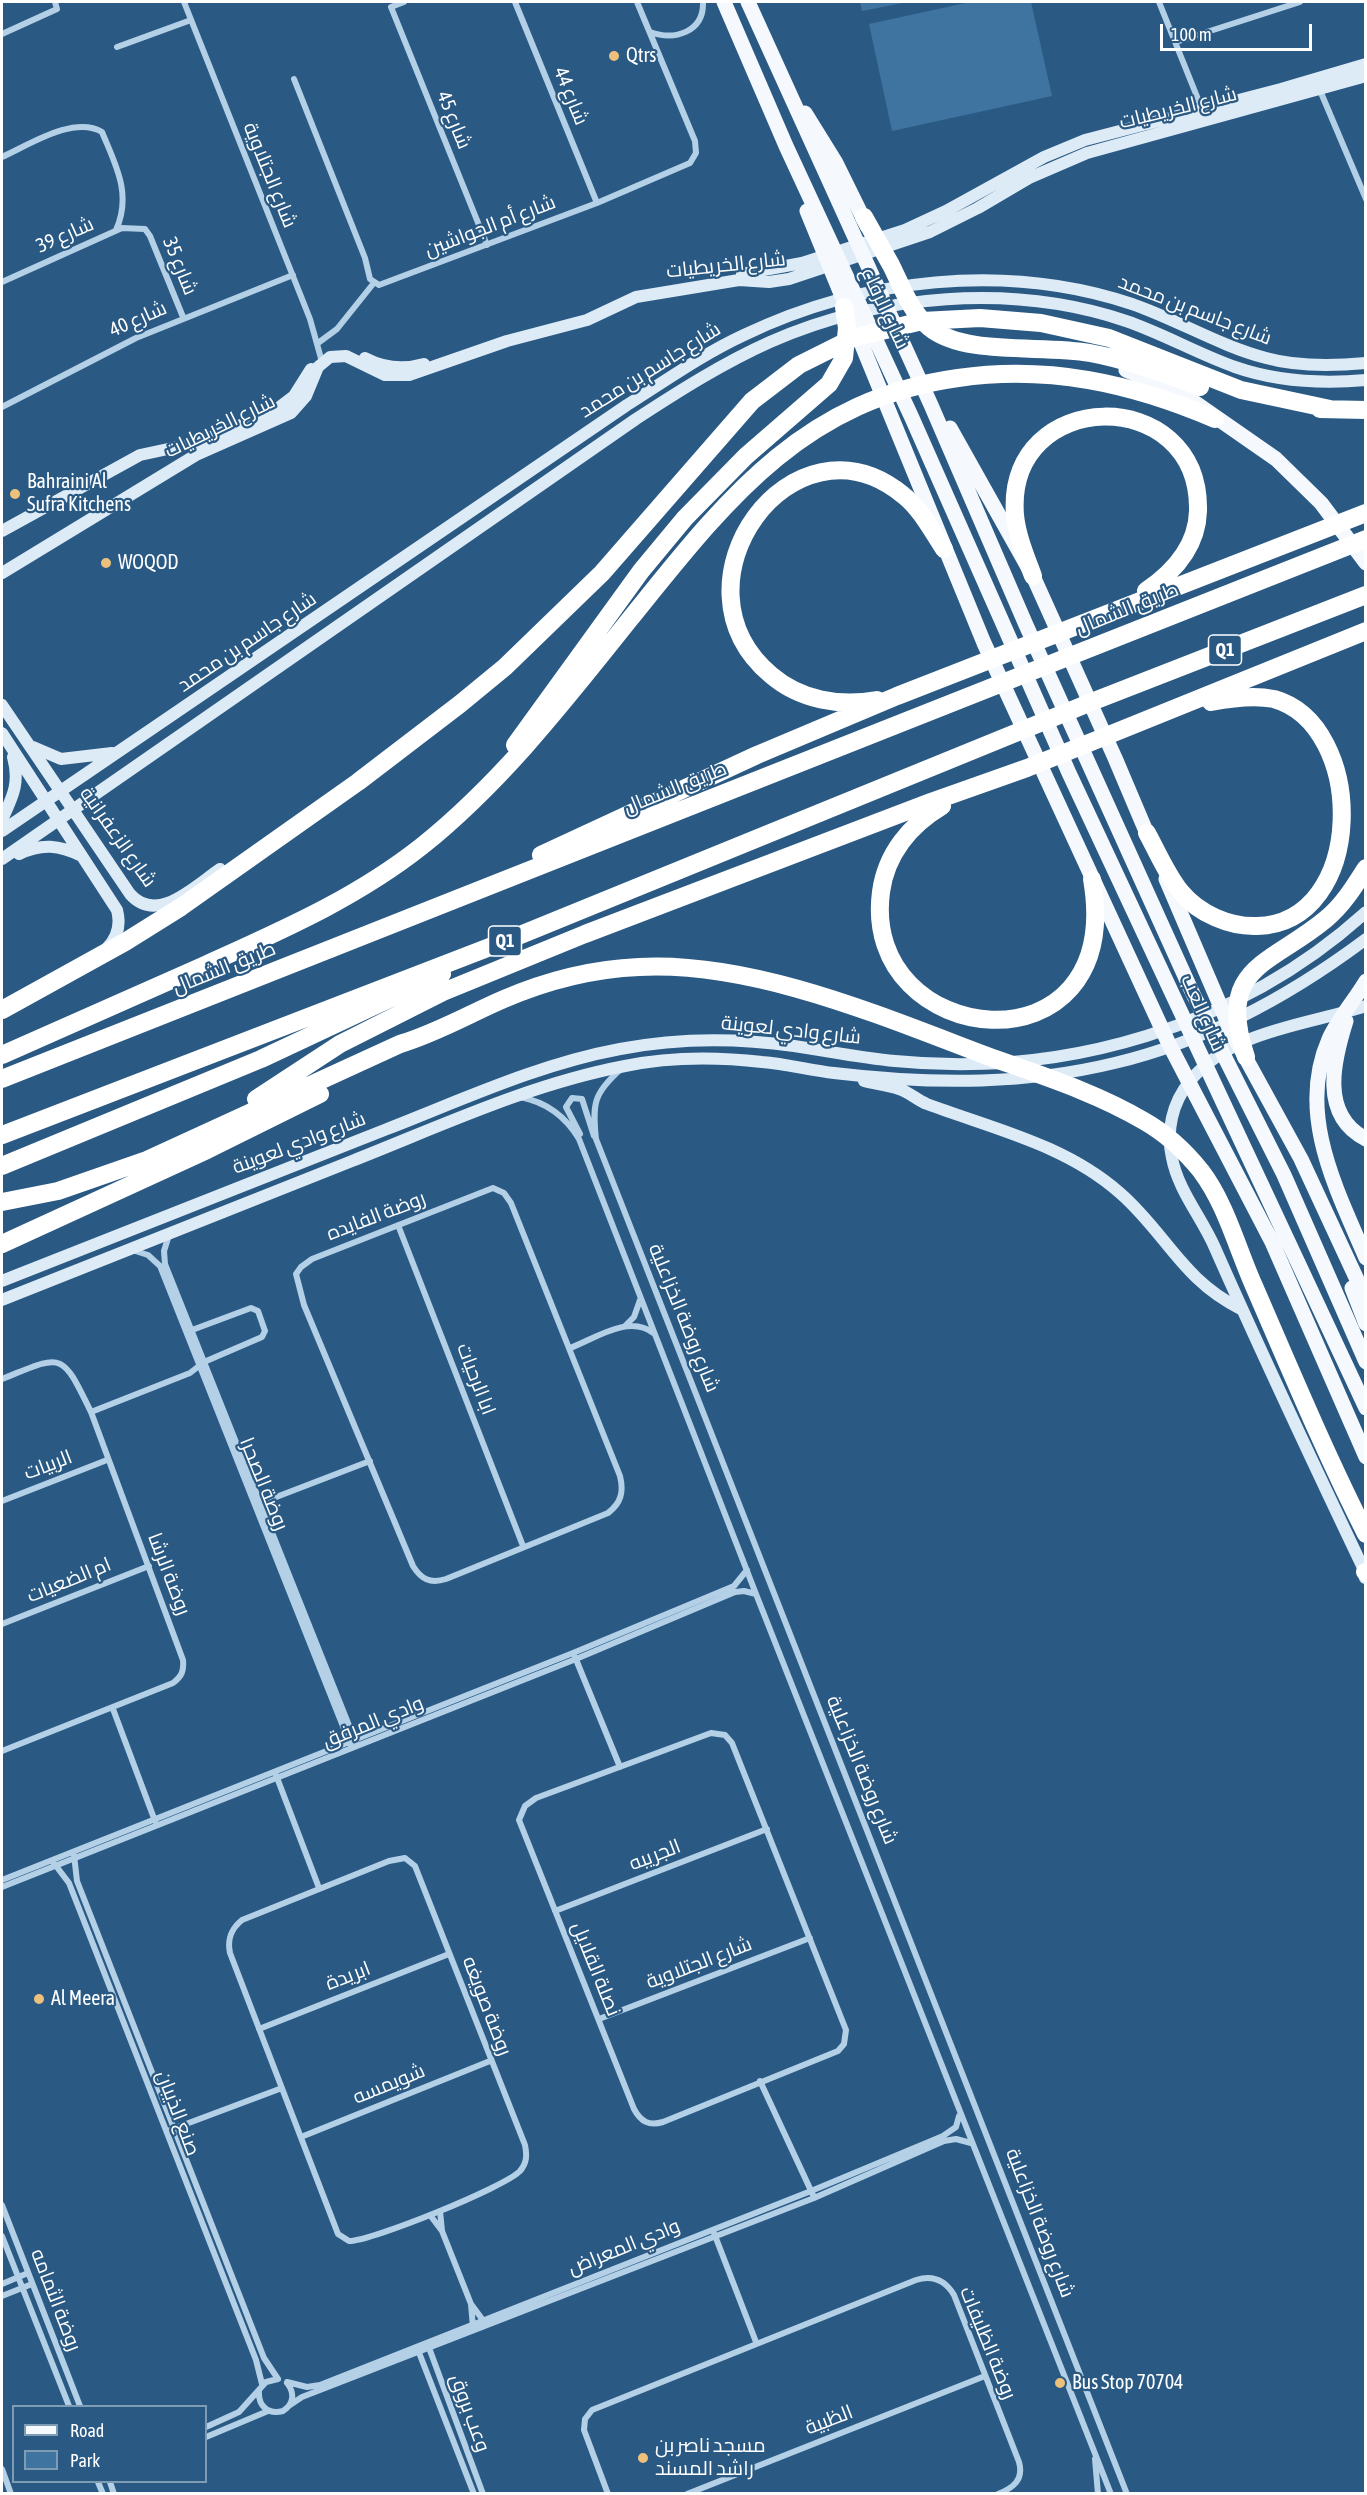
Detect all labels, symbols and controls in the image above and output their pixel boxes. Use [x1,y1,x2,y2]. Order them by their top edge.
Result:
scale bar [1163,12,1314,50]
text: 100 m [1171,24,1212,45]
place label: Qtrs [626,44,656,68]
marker: Qtrs [607,49,621,63]
street label: شارع 44 [549,64,593,128]
street label: شارع الخريطيات [1117,82,1239,134]
street label: شارع 45 [432,88,476,152]
street label: شارع الجتلاوية [238,119,302,231]
street label: شارع أم الجواشين [421,190,559,262]
street label: شارع 39 [33,212,97,258]
street label: شارع 35 [158,234,202,298]
street label: شارع الخريطيات [665,247,787,283]
street label: شارع الرفاع [856,263,914,353]
street label: شارع جاسم بن محمد [1115,270,1275,350]
street label: شارع 40 [106,296,170,342]
street label: شارع جاسم بن محمد [575,317,725,423]
street label: شارع الخريطيات [161,389,279,463]
place label: Bahraini Al Sufra Kitchens [27,470,131,517]
marker: Bahraini Al Sufra Kitchens [8,487,22,501]
place label: WOQOD [118,551,179,575]
marker: WOQOD [99,556,113,570]
street label: طريق الشمال [1072,577,1182,641]
street label: شارع جاسم بن محمد [173,587,321,697]
road number: Q1 [1208,635,1242,665]
street label: طريق الشمال [620,756,730,820]
street label: شارع الزعفرانية [75,782,161,892]
road number: Q1 [488,926,522,956]
street label: طريق الشمال [169,936,279,1000]
street label: شارع العب [1175,971,1231,1055]
street label: شارع وادي لعوينة [720,1011,862,1049]
street label: شارع وادي لعوينة [229,1107,369,1179]
street label: روضة الفايده [323,1186,429,1246]
street label: شارع روضة الخزاعلية [643,1240,725,1396]
street label: ابا الرحيات [451,1340,501,1418]
street label: روضة الصحرا [234,1434,294,1534]
street label: الربيات [20,1445,76,1485]
street label: روضة الرشا [142,1529,196,1619]
street label: ام الضعيات [23,1552,115,1608]
street label: وادي المرفق [319,1691,427,1753]
street label: شارع روضة الخزاعلية [821,1692,903,1848]
street label: الجريبه [626,1834,684,1876]
street label: نصلة القلايل [566,1918,626,2020]
street label: شارع الجتلاوية [643,1932,755,1994]
street label: روضة صويغه [457,1953,517,2059]
street label: ابريدة [322,1957,374,1995]
place label: Al Meera [51,1987,115,2011]
marker: Al Meera [32,1992,46,2006]
street label: شويمسه [349,2059,429,2109]
street label: صنع الذيبان [151,2067,205,2159]
street label: شارع روضة الخزاعلية [1000,2145,1080,2301]
street label: وادي المعراض [564,2214,684,2280]
street label: روضة الثمامه [26,2246,86,2354]
street label: روضة الظليفات [955,2283,1021,2403]
street label: وعب بروق [445,2371,495,2455]
place label: Bus Stop 70704 [1072,2371,1184,2395]
marker: Bus Stop 70704 [1053,2376,1067,2390]
street label: الظبية [802,2400,856,2440]
legend [12,2405,207,2483]
text: Road [70,2420,104,2441]
place label: مسجد ناصر بن راشد المسند [655,2434,766,2481]
text: Park [70,2450,100,2471]
marker: مسجد ناصر بن راشد المسند [636,2451,650,2465]

